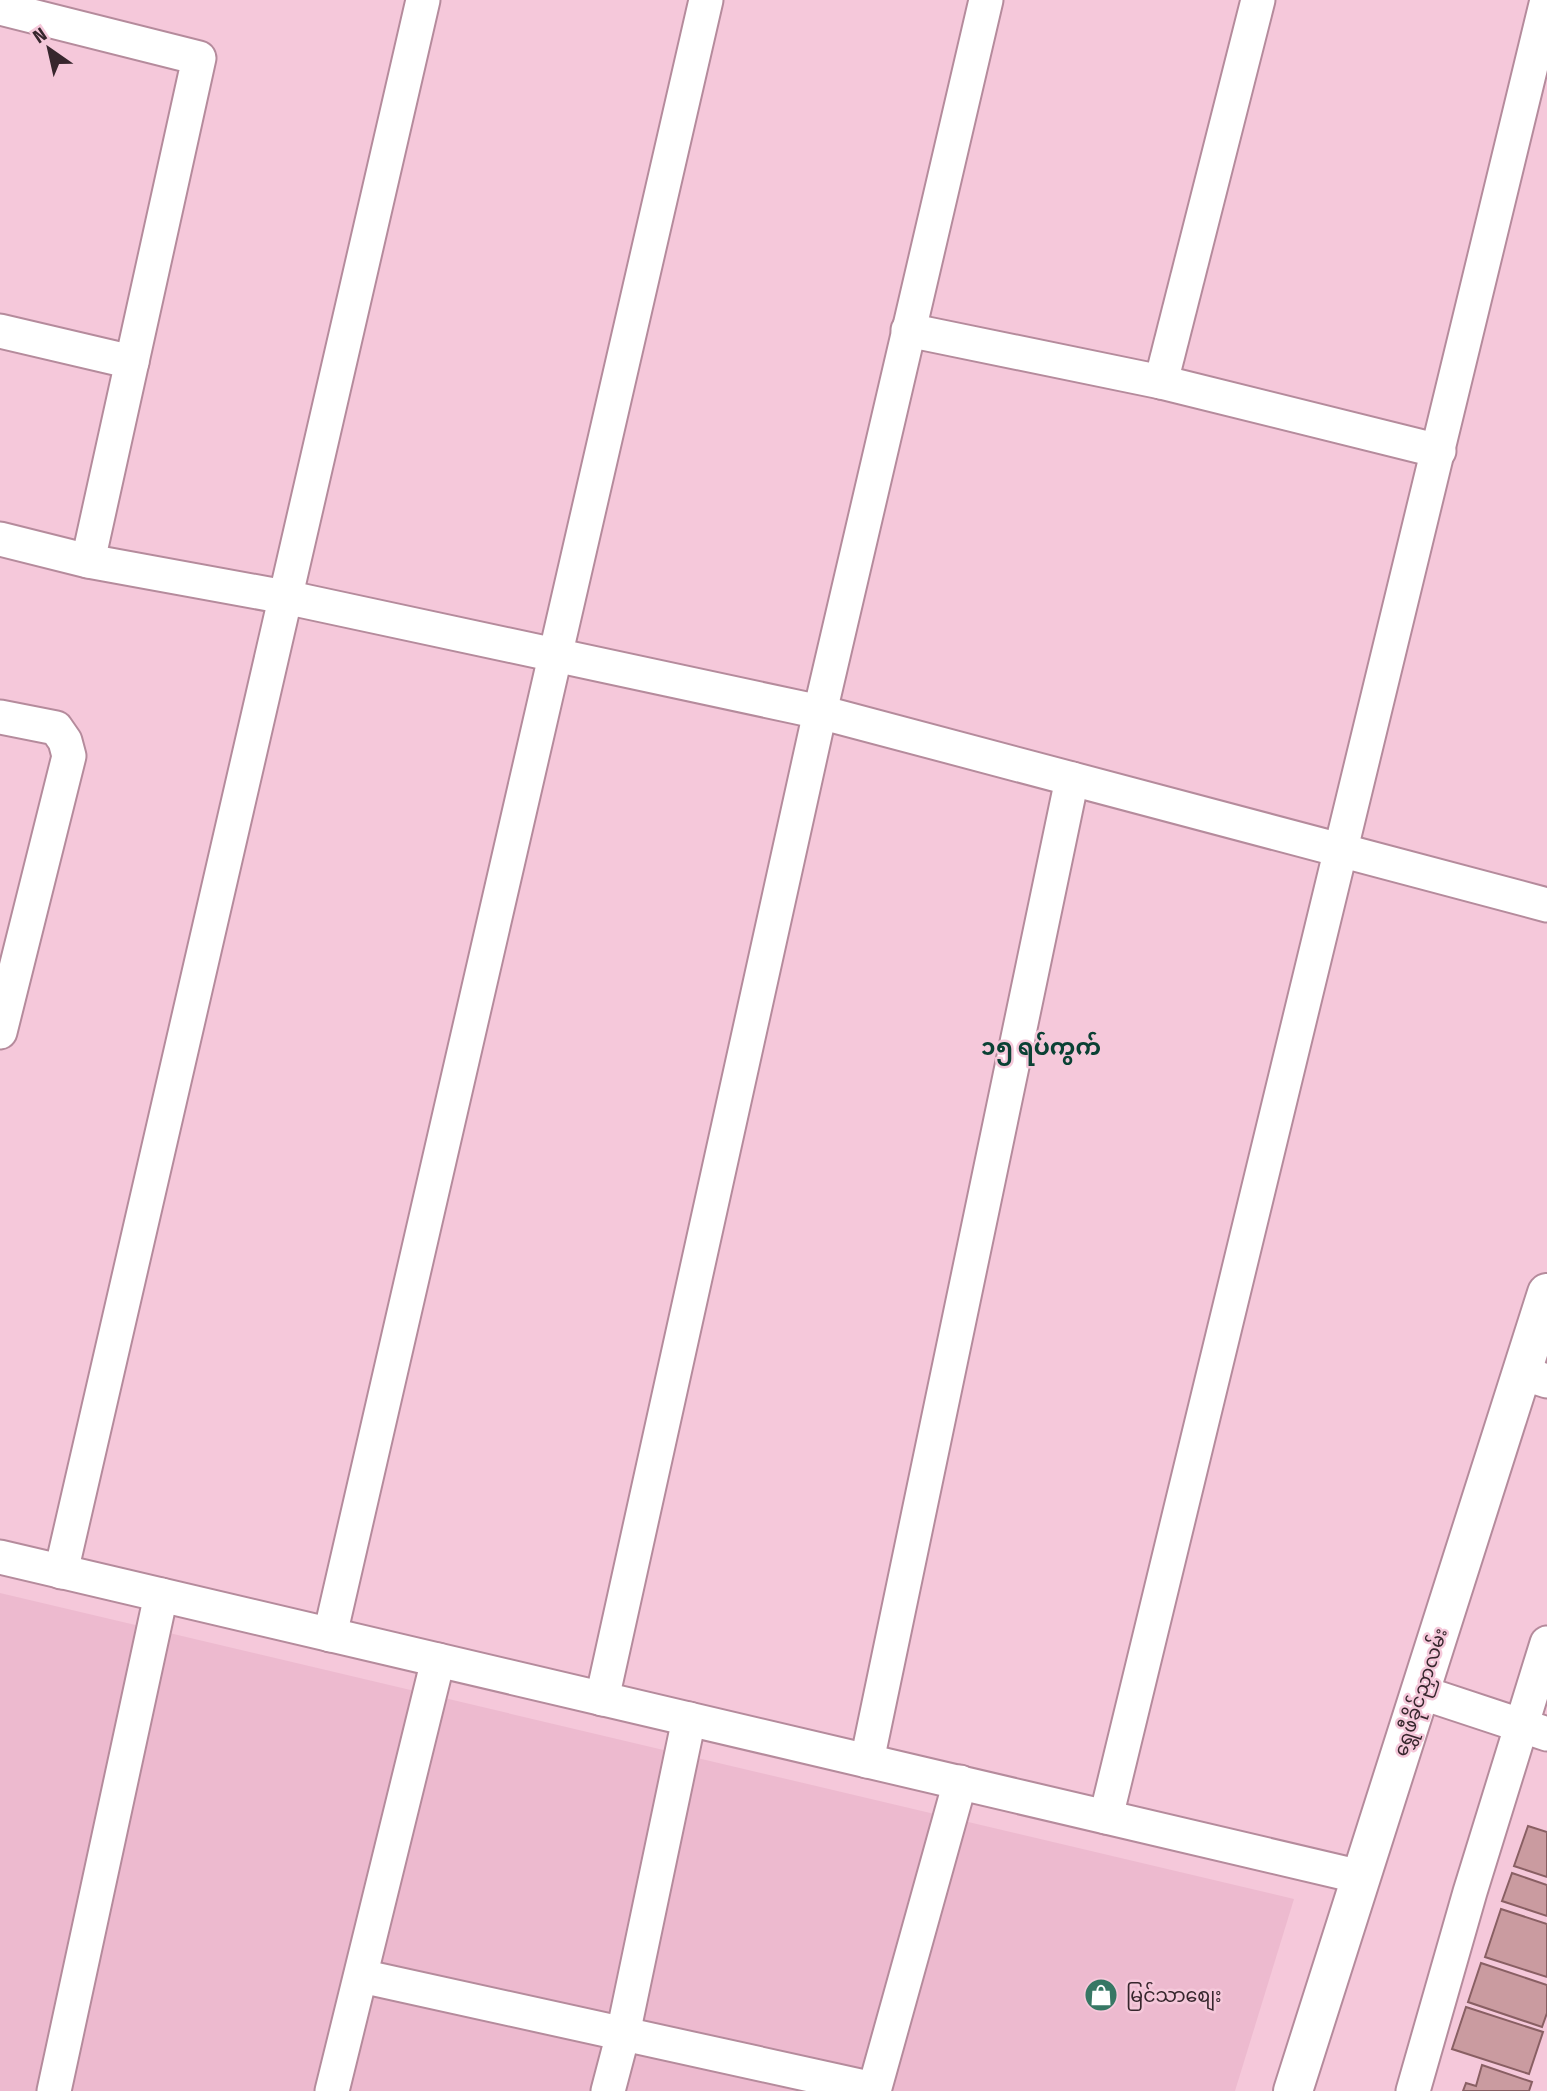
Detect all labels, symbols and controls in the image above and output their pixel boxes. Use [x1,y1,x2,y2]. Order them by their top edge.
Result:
north arrow [14,14,84,84]
text: N [29,23,51,48]
district label: ၁၅ ရပ်ကွက် [981,1031,1101,1066]
street label: ရွှေဖီခိုင်ညှာလမ်း [1386,1624,1457,1761]
shop icon: မြင်သာစျေး [1082,1976,1120,2014]
place label: မြင်သာစျေး [1126,1981,1222,2011]

